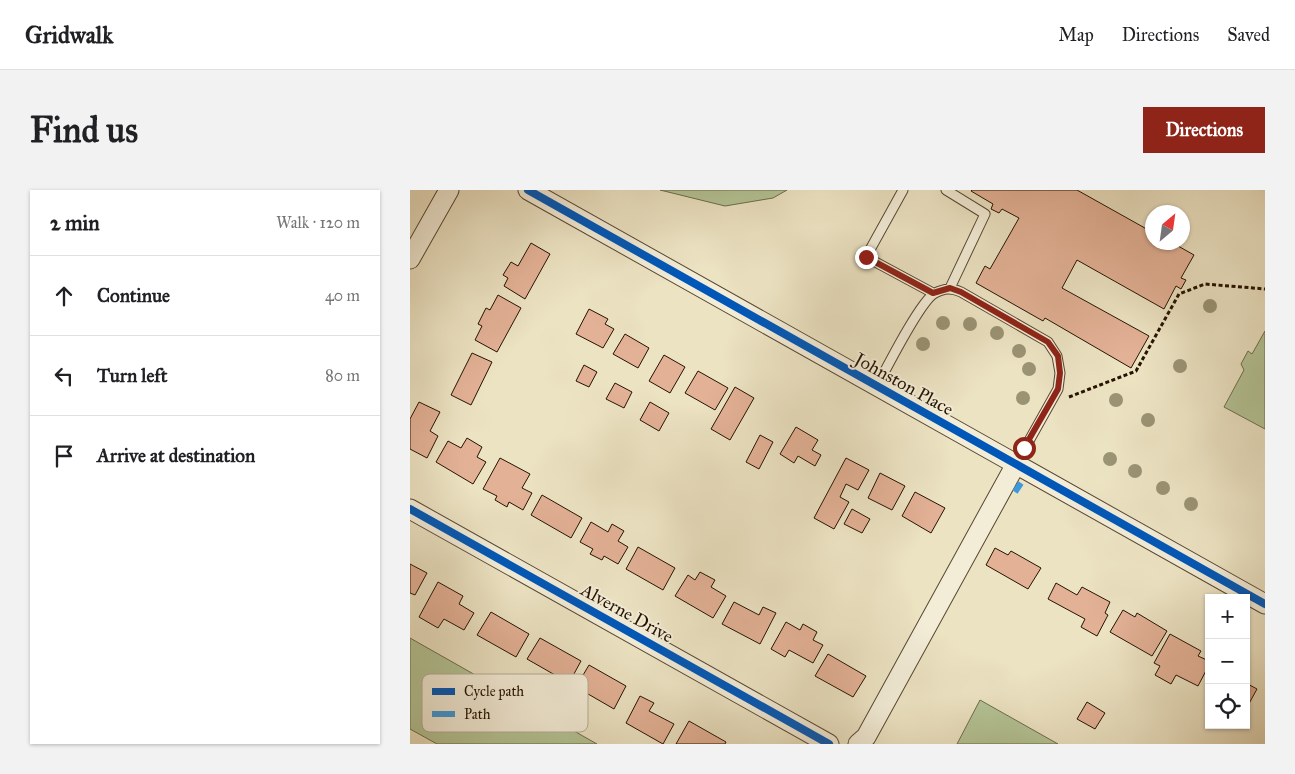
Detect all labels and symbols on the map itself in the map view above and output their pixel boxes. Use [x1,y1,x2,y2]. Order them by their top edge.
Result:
north arrow [1145,205,1190,250]
route end [855,246,878,269]
street label: Johnston Place [849,347,957,421]
route start [1013,437,1036,460]
street label: Alverne Drive [576,578,677,647]
legend [422,674,588,732]
text: Cycle path [464,683,524,700]
text: Path [464,706,491,723]

